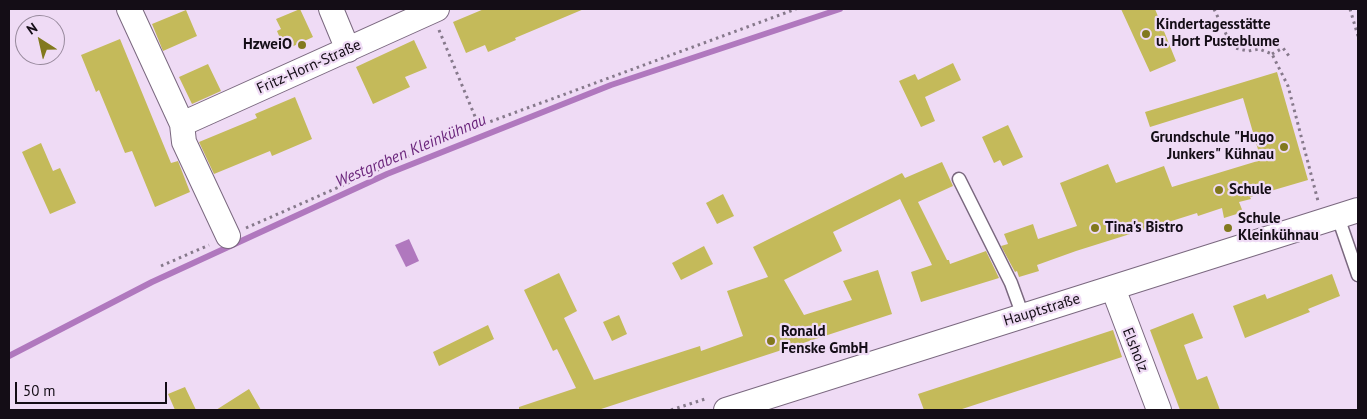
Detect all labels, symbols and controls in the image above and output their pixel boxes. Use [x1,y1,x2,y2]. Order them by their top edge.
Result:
north arrow [15,15,65,65]
place label: Kindertagesstätte u. Hort Pusteblume [1156,16,1280,51]
text: N [23,19,41,39]
marker: Kindertagesstätte u. Hort Pusteblume [1140,28,1152,40]
place label: HzweiO [243,36,292,54]
street label: Fritz-Horn-Straße [254,36,364,98]
marker: HzweiO [296,39,308,51]
water label: Westgraben Kleinkühnau [333,111,489,191]
place label: Grundschule "Hugo Junkers" Kühnau [1150,129,1274,164]
marker: Grundschule "Hugo Junkers" Kühnau [1278,141,1290,153]
place label: Schule [1229,181,1272,199]
marker: Schule [1213,184,1225,196]
place label: Schule Kleinkühnau [1238,210,1319,245]
place label: Tina's Bistro [1105,219,1183,237]
marker: Tina's Bistro [1089,222,1101,234]
marker: Schule Kleinkühnau [1222,222,1234,234]
street label: Hauptstraße [1001,290,1083,330]
place label: Ronald Fenske GmbH [781,323,868,358]
street label: Elsholz [1118,325,1152,375]
marker: Ronald Fenske GmbH [765,335,777,347]
scale bar [18,372,170,404]
text: 50 m [23,381,56,400]

